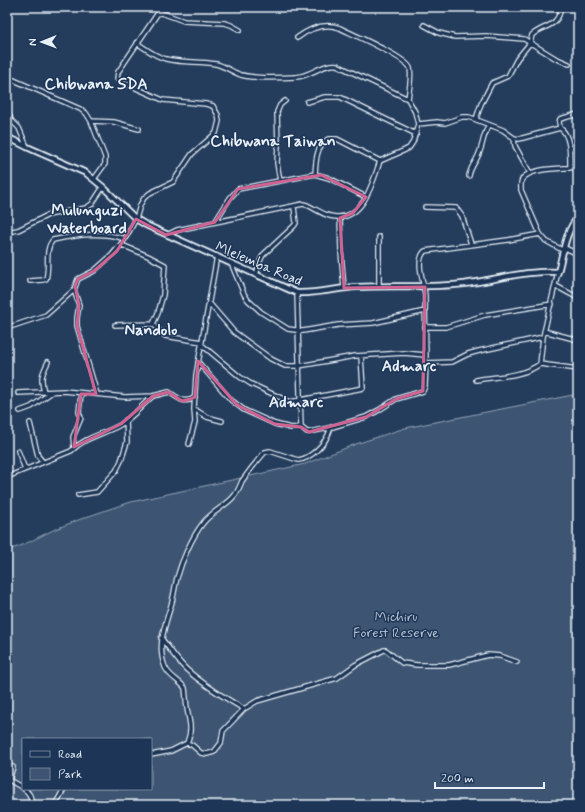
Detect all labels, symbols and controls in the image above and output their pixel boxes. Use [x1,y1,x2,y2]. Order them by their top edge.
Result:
north arrow [22,22,62,62]
text: N [26,38,40,46]
district label: Chibwana SDA [44,74,148,95]
district label: Chibwana Taiwan [210,131,336,152]
district label: Mulunguzi Waterboard [46,200,127,239]
street label: Mlelemba Road [212,238,305,290]
district label: Nandolo [125,320,177,341]
district label: Admarc [382,356,437,377]
district label: Admarc [269,392,324,413]
park label: Michiru Forest Reserve [353,608,439,642]
legend [22,738,152,790]
text: Road [58,747,82,763]
scale bar [435,764,544,790]
text: Park [58,767,82,783]
text: 200 m [441,771,474,787]

